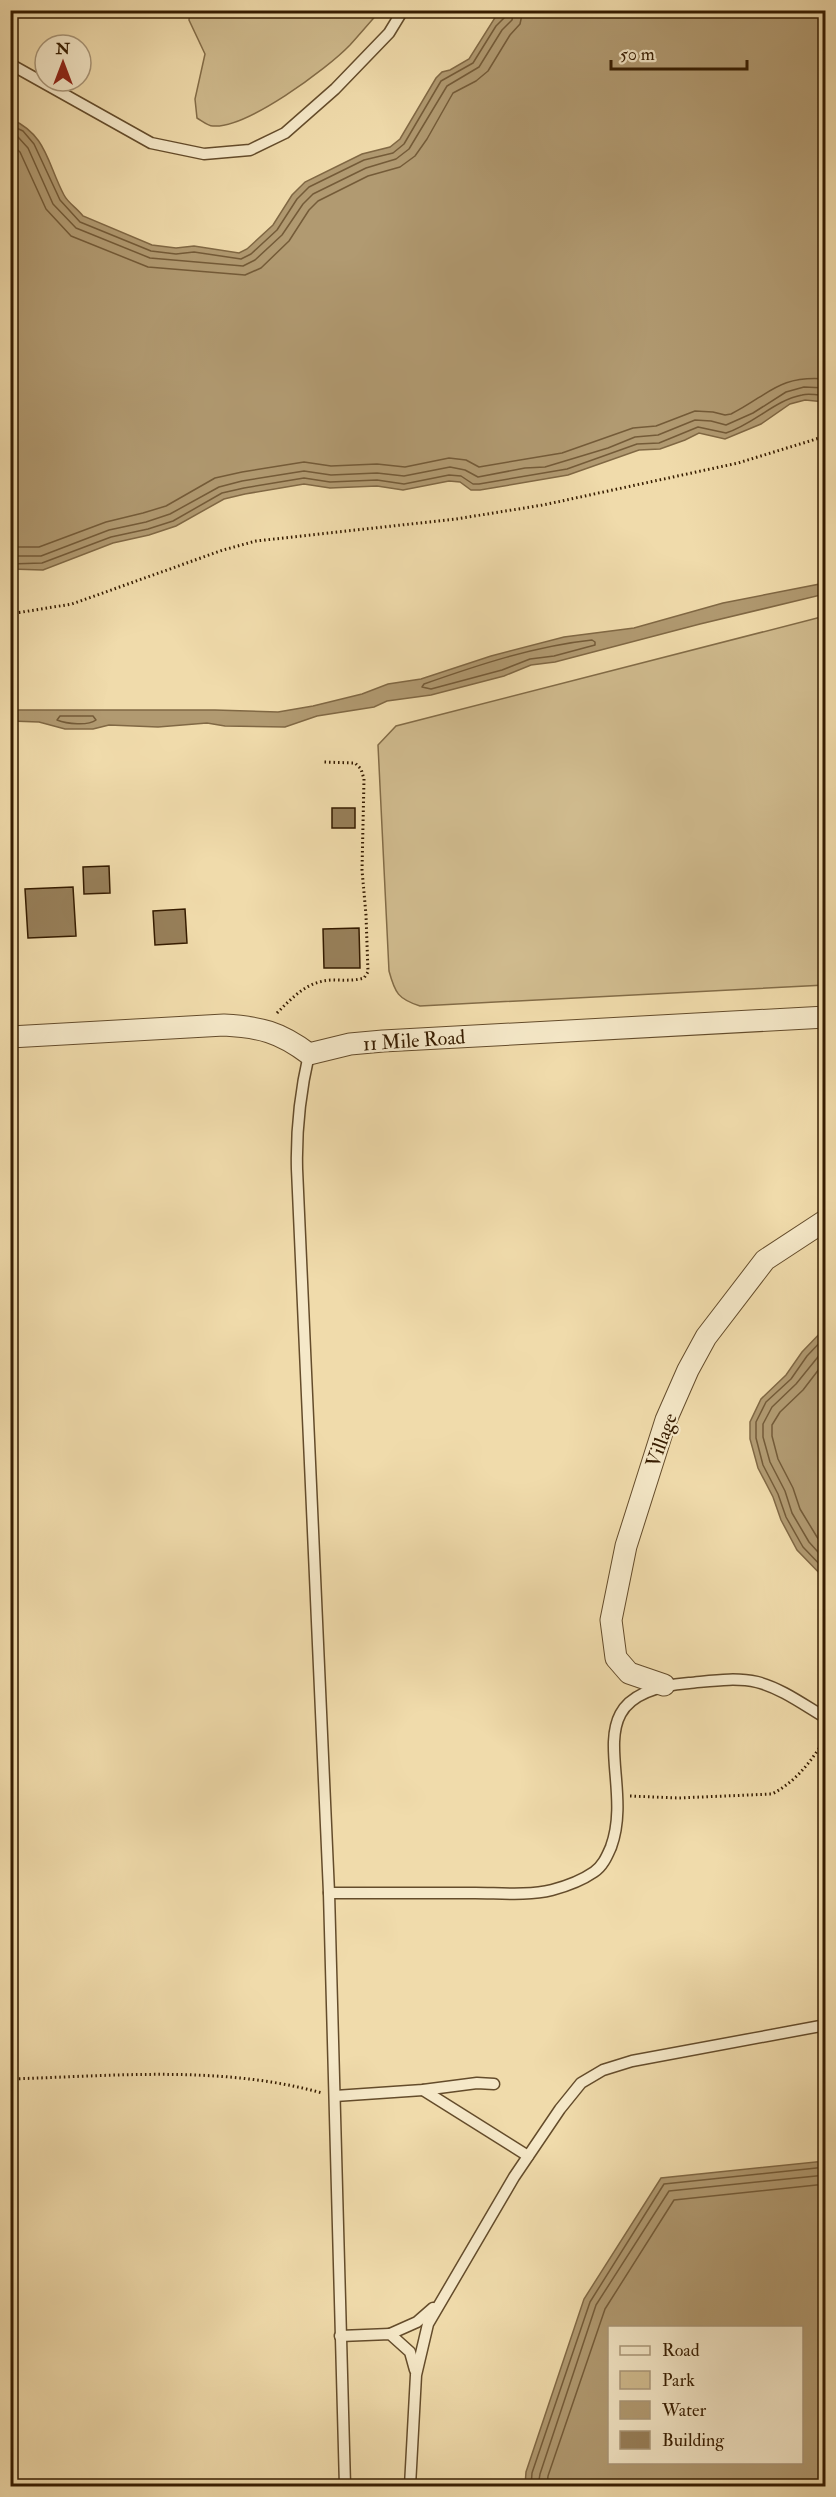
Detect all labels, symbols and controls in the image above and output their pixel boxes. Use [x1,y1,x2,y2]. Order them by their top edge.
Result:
north arrow [33,33,93,93]
scale bar [611,33,748,71]
text: N [55,39,71,59]
text: 50 m [620,43,655,66]
street label: 11 Mile Road [362,1024,466,1057]
street label: Village [640,1410,683,1471]
legend [608,2326,803,2464]
text: Road [662,2339,700,2362]
text: Park [662,2369,695,2392]
text: Water [661,2399,706,2422]
text: Building [662,2429,725,2452]

